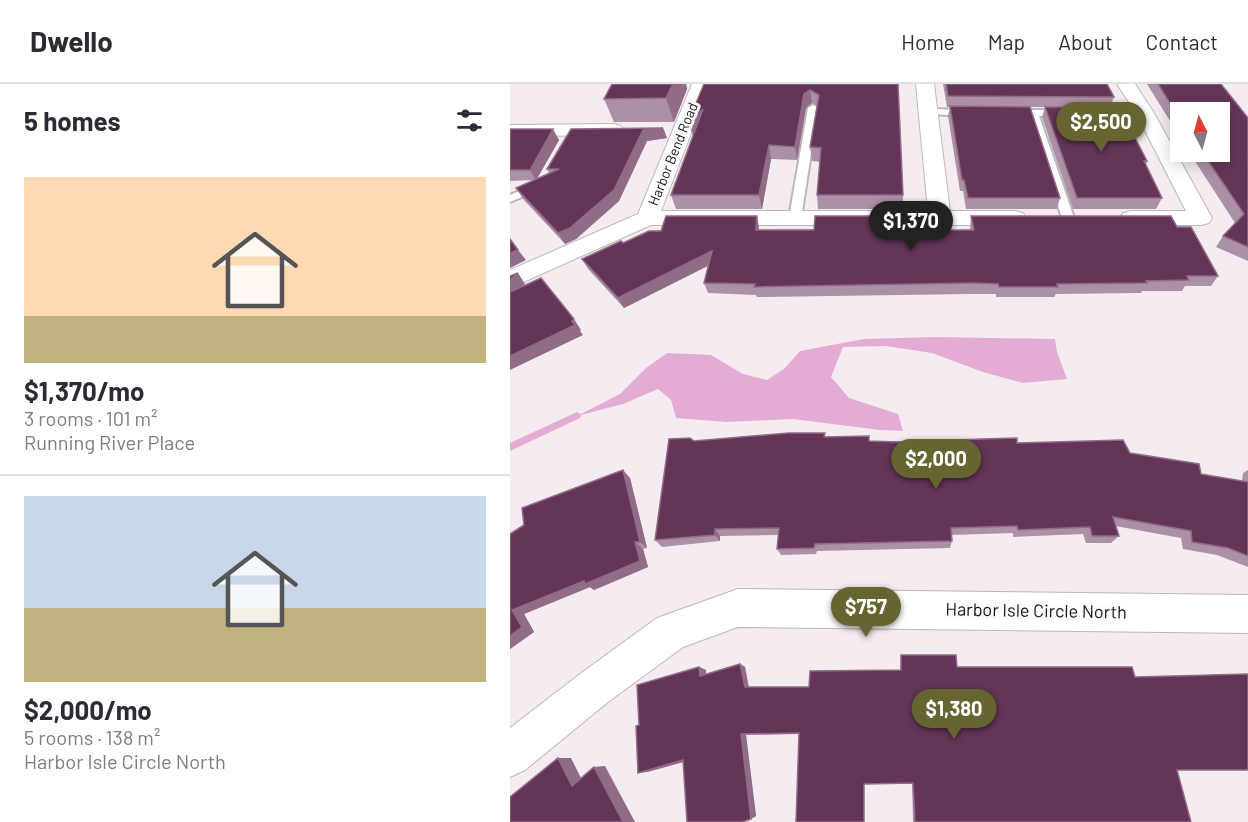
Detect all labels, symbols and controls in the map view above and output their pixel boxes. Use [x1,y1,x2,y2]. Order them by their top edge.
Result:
text: Dwello [30,24,113,58]
text: Home [901,29,955,54]
text: Map [988,29,1025,54]
text: About [1058,29,1113,54]
text: Contact [1146,29,1218,54]
street label: Harbor Bend Road [644,100,701,208]
pin: $2,500 [1052,102,1150,153]
north arrow [1170,102,1230,162]
map controls [1170,102,1230,162]
icon: filters [453,104,486,137]
text: 5 homes [24,105,121,136]
text: $2,500 [1070,109,1132,133]
pin: $1,370 [862,201,960,252]
text: $1,370 [883,208,939,232]
icon: home [201,216,309,324]
text: $1,370/mo [24,375,144,406]
text: 3 rooms · 101 m² [24,406,157,430]
text: Running River Place [24,430,195,454]
pin: $2,000 [887,439,985,490]
text: $2,000 [905,446,967,470]
icon: home [201,535,309,643]
pin: $757 [830,587,902,638]
text: $757 [845,594,887,618]
street label: Harbor Isle Circle North [945,597,1127,623]
pin: $1,380 [905,689,1003,740]
text: $2,000/mo [24,694,152,725]
text: $1,380 [926,696,982,720]
text: 5 rooms · 138 m² [24,725,160,749]
text: Harbor Isle Circle North [24,749,226,773]

